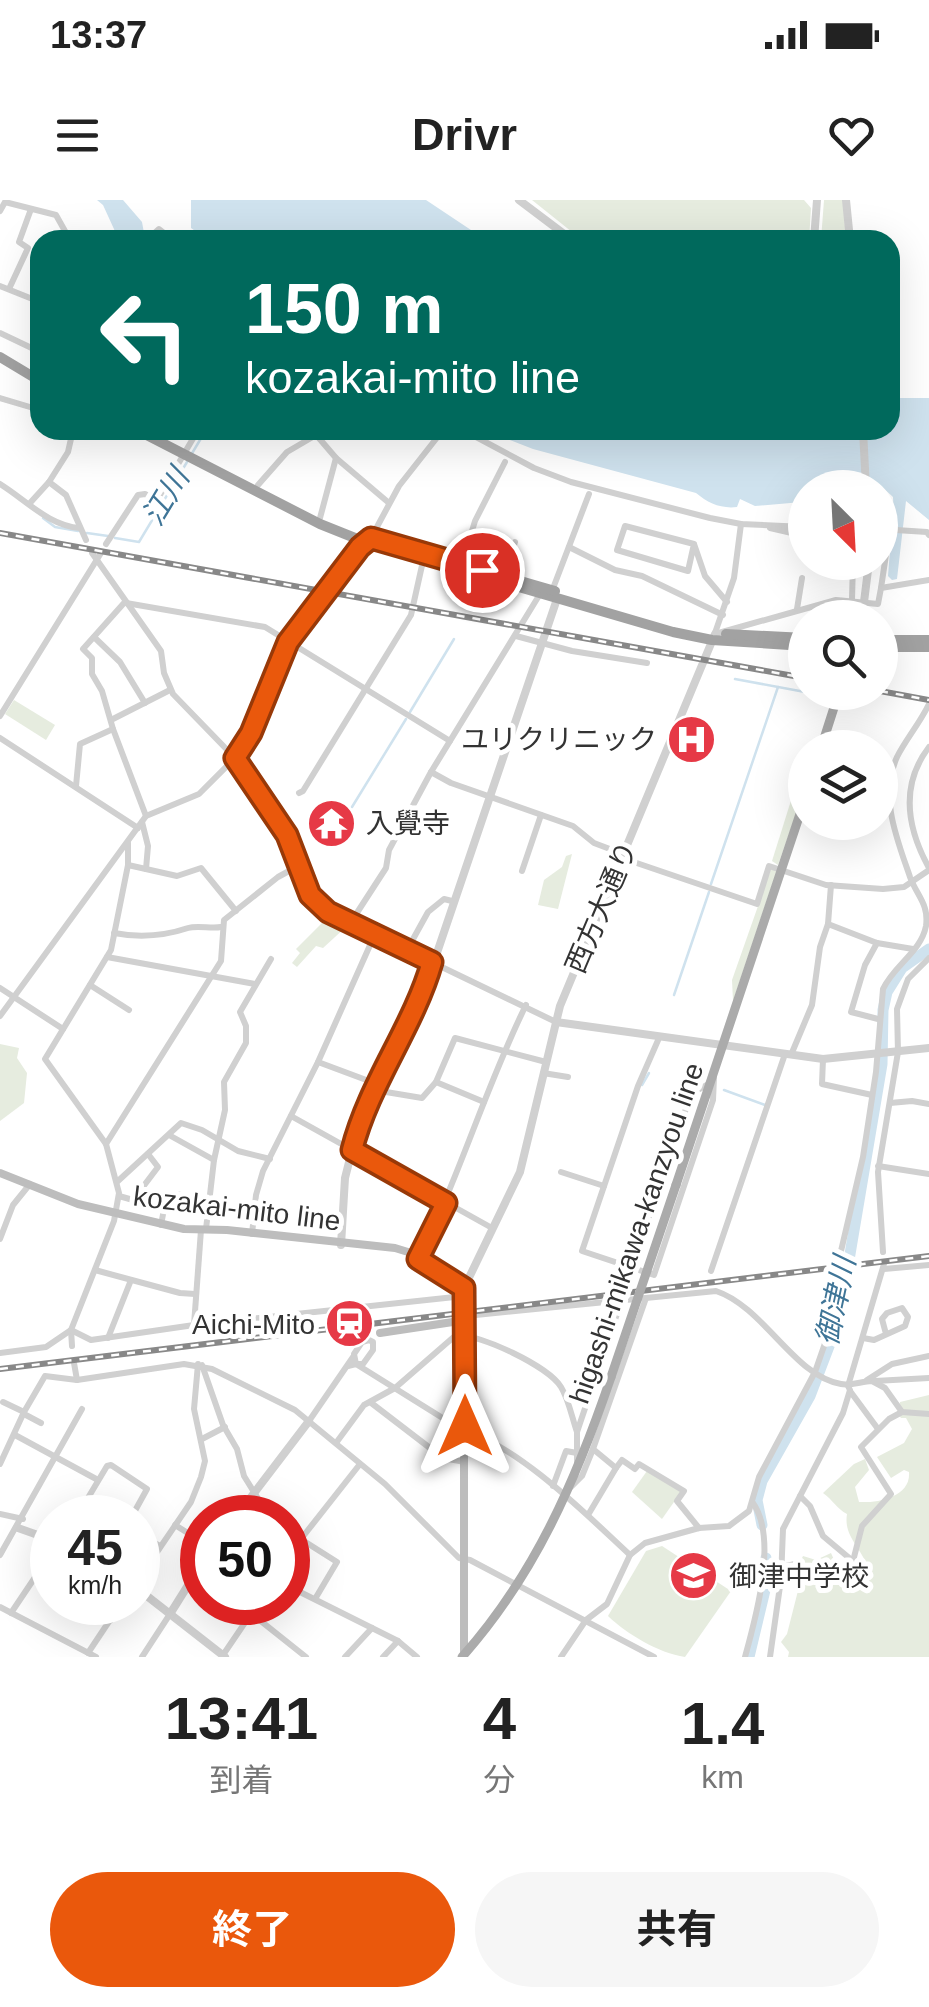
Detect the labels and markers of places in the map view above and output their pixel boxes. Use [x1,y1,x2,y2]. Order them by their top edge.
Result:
pin [440,528,525,613]
hospital icon: ユリクリニック [666,713,718,765]
place label: ユリクリニック [461,724,657,755]
temple icon: 入覺寺 [305,797,357,849]
place label: 入覺寺 [366,808,450,839]
station icon: Aichi-Mito [324,1298,376,1350]
place label: Aichi-Mito [192,1309,315,1340]
school or university icon: 御津中学校 [668,1550,720,1602]
place label: 御津中学校 [729,1561,869,1592]

